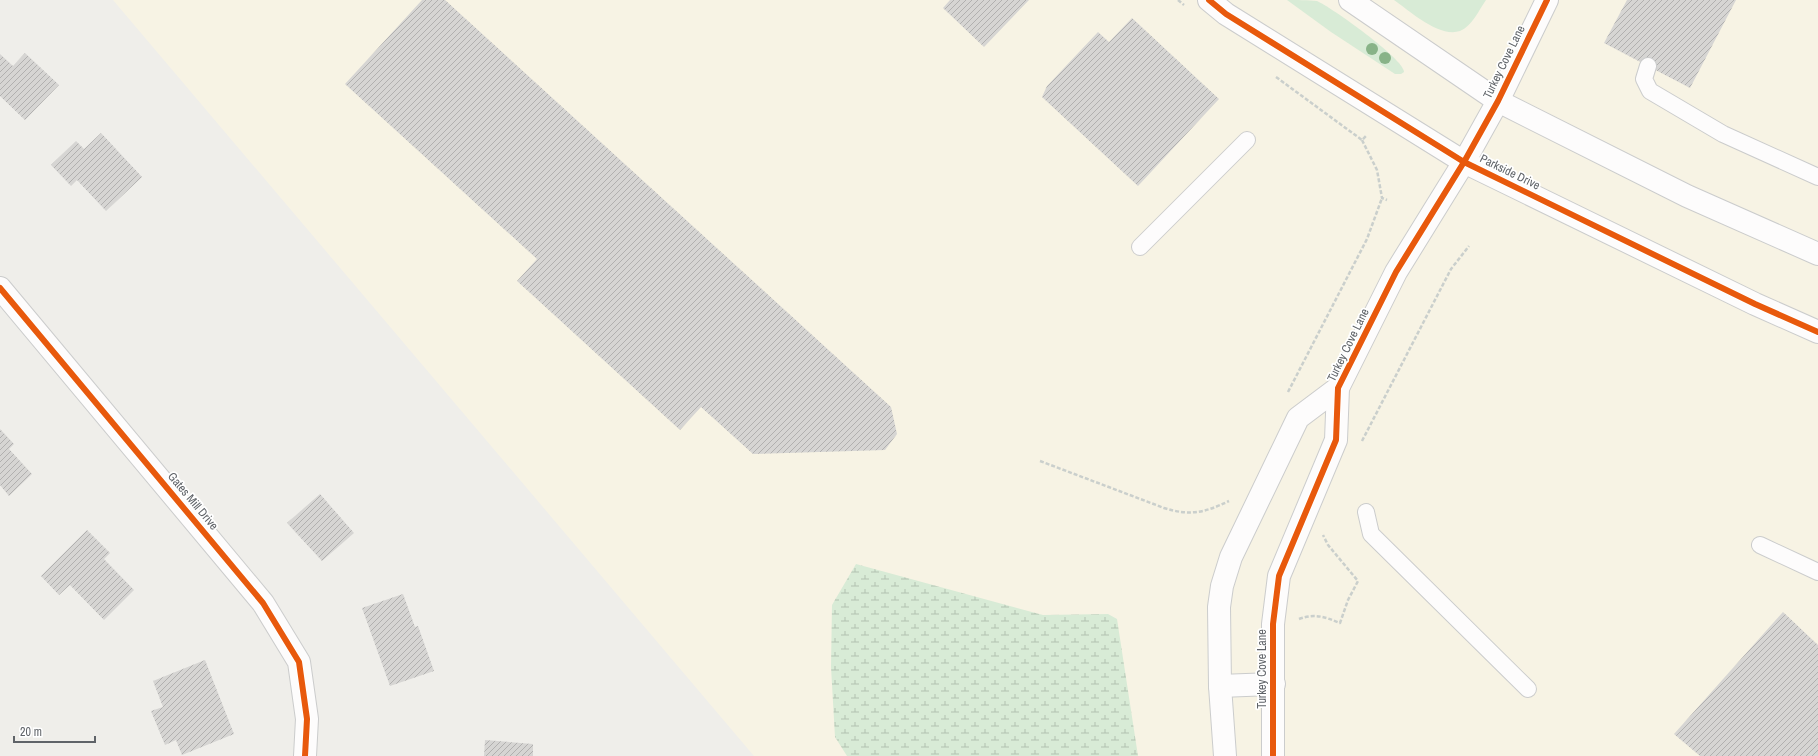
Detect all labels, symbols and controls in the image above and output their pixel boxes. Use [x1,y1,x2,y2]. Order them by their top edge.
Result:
street label: Turkey Cove Lane [1479,23,1529,101]
street label: Parkside Drive [1477,151,1543,193]
street label: Turkey Cove Lane [1323,306,1373,384]
street label: Gates Mill Drive [164,469,222,533]
street label: Turkey Cove Lane [1254,629,1270,709]
scale bar [14,718,95,744]
text: 20 m [20,724,42,740]

